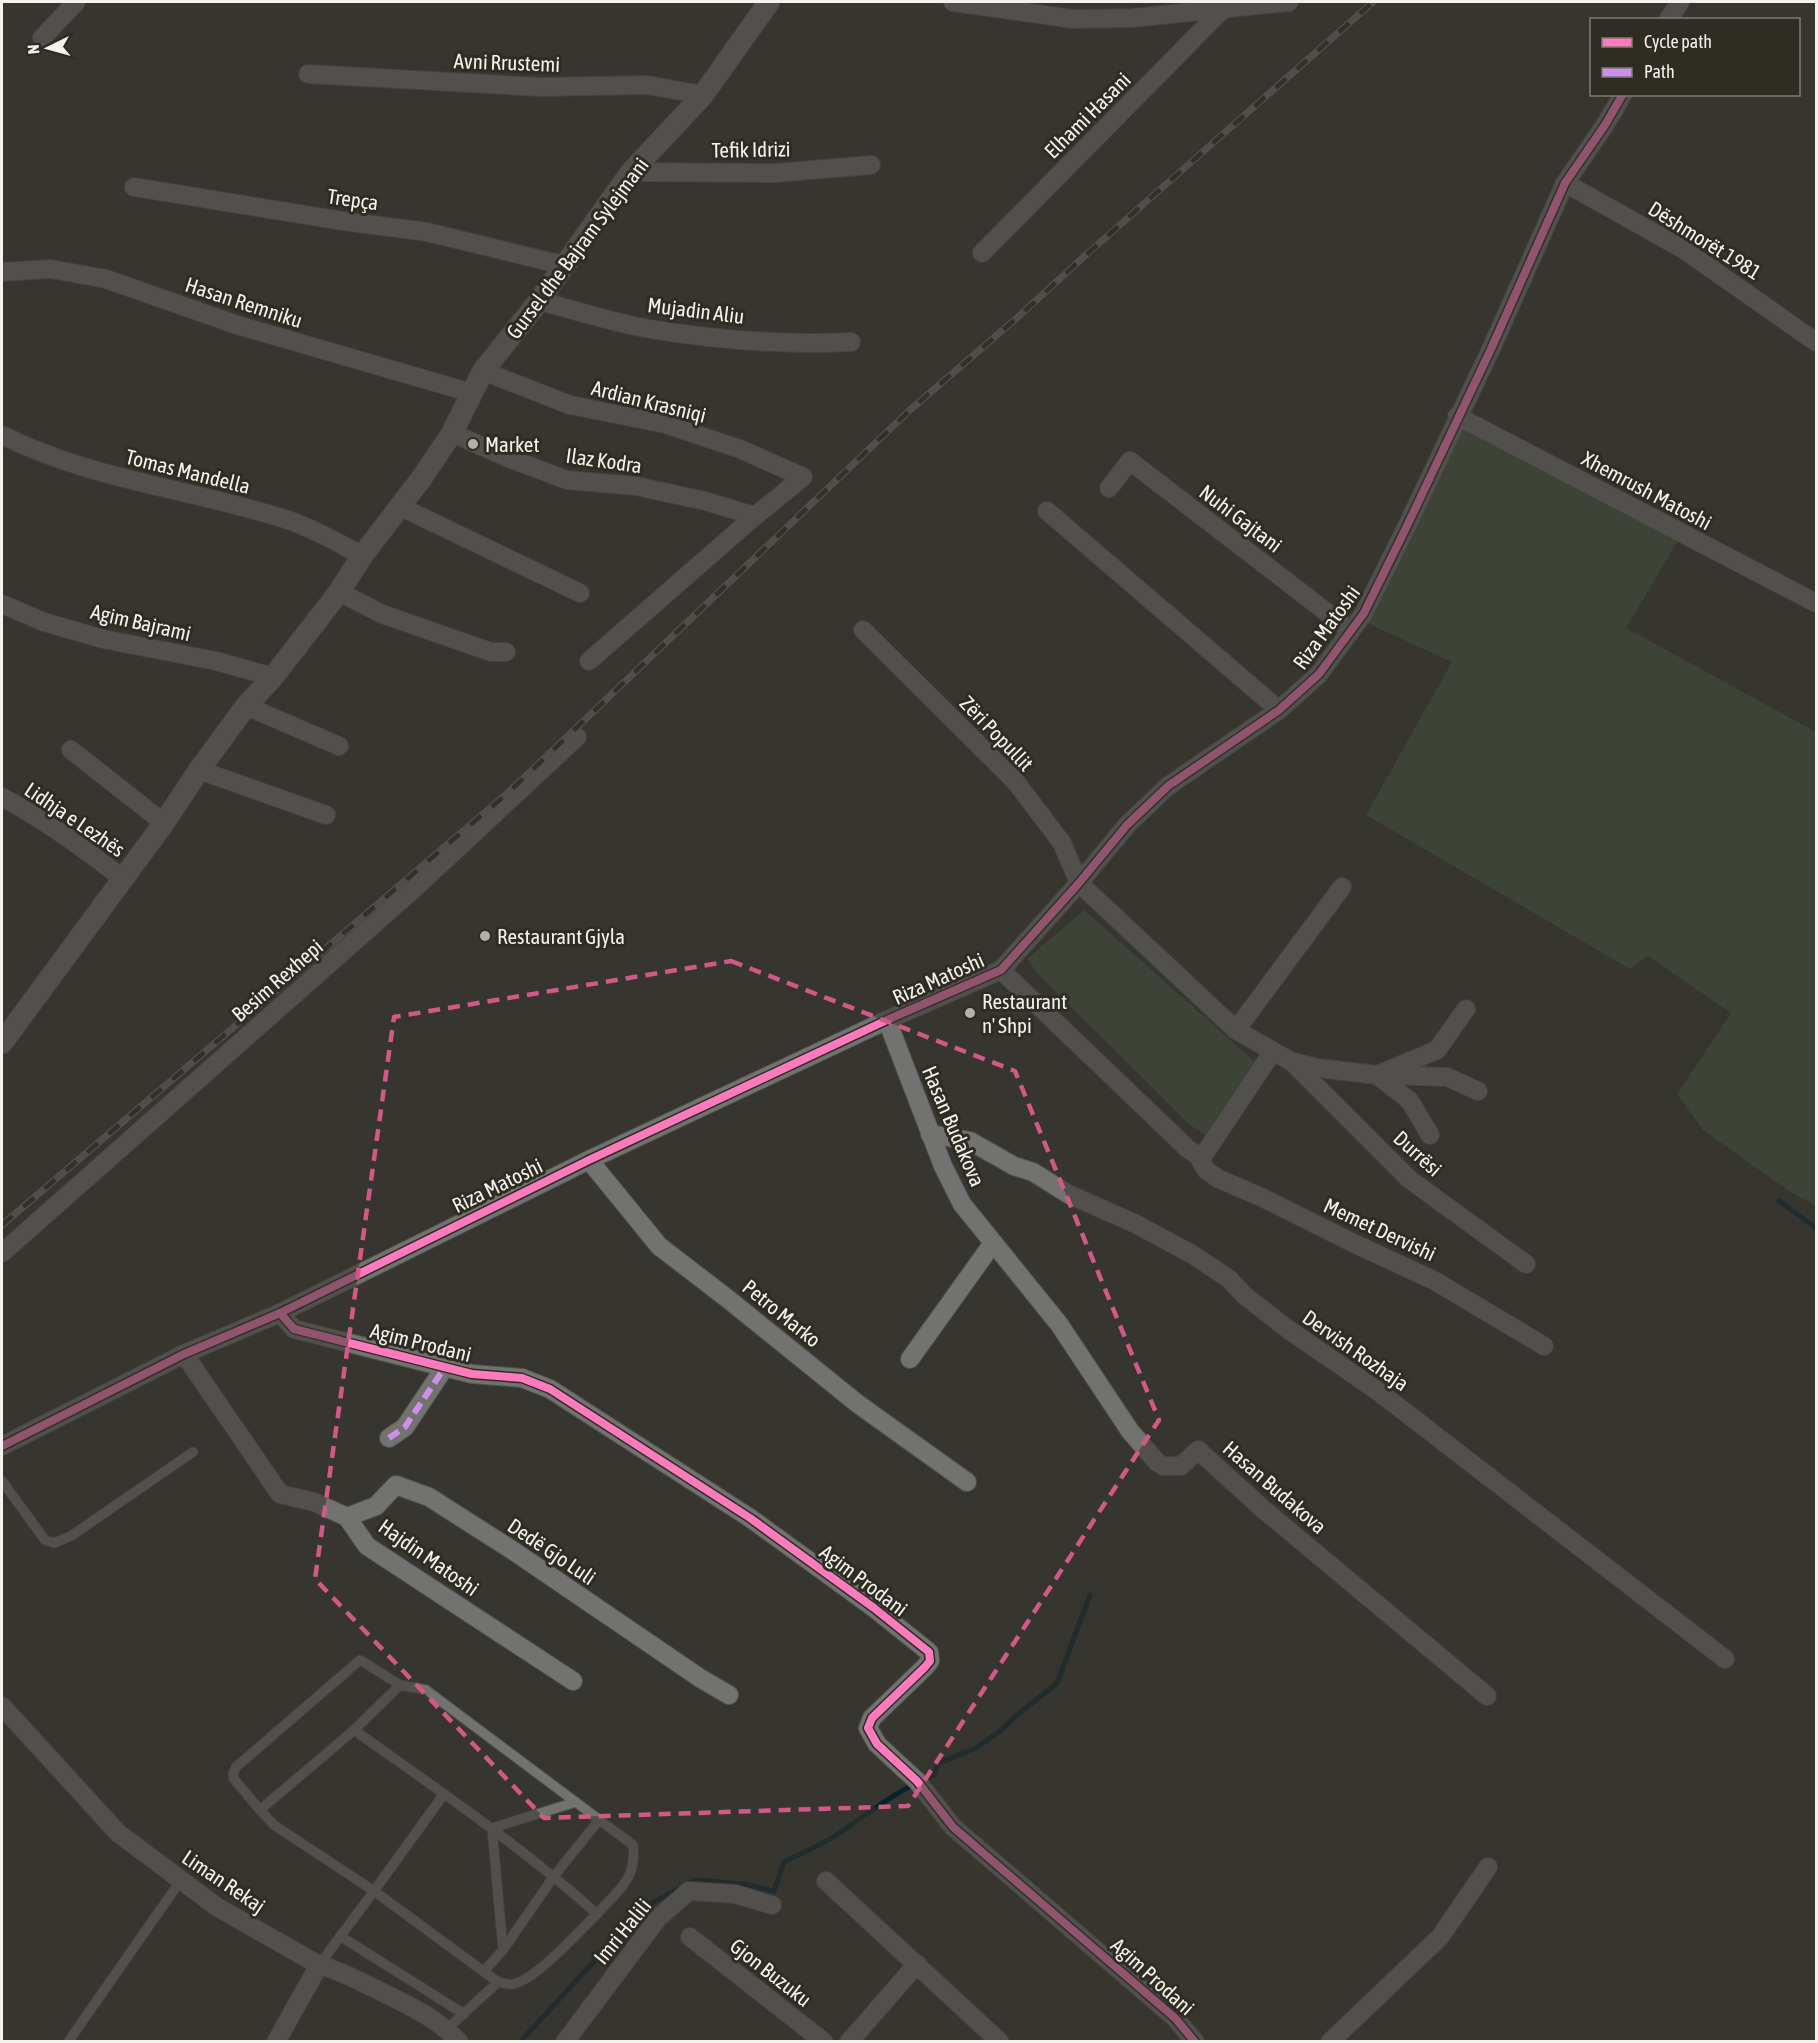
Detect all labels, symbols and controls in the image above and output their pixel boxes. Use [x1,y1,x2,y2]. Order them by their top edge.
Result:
north arrow [18,18,78,78]
legend [1590,18,1800,96]
text: Cycle path [1644,31,1712,52]
text: N [24,44,42,55]
street label: Avni Rrustemi [453,48,561,76]
text: Path [1644,61,1675,82]
street label: Elhami Hasani [1039,67,1135,163]
street label: Tefik Idrizi [711,136,791,162]
street label: Gursel dhe Bajram Sylejmani [501,153,653,343]
street label: Trepça [326,184,380,214]
street label: Dëshmorët 1981 [1644,196,1766,284]
street label: Hasan Remniku [182,272,306,332]
street label: Mujadin Aliu [646,292,746,328]
street label: Ardian Krasniqi [589,375,709,427]
place label: Market [485,432,539,456]
marker: Market [466,437,480,451]
street label: Ilaz Kodra [565,443,643,477]
street label: Tomas Mandella [123,444,253,498]
street label: Xhemrush Matoshi [1578,446,1716,534]
street label: Nuhi Gajtani [1195,479,1287,557]
street label: Riza Matoshi [1288,581,1364,673]
street label: Agim Bajrami [89,599,193,645]
street label: Zëri Popullit [955,691,1039,775]
street label: Lidhja e Lezhës [20,777,130,861]
place label: Restaurant Gjyla [497,924,625,948]
marker: Restaurant Gjyla [478,929,492,943]
street label: Besim Rexhepi [227,934,327,1026]
street label: Riza Matoshi [889,947,987,1009]
place label: Restaurant n' Shpi [982,989,1067,1037]
marker: Restaurant n' Shpi [963,1006,977,1020]
street label: Hasan Budakova [918,1062,990,1190]
street label: Durrësi [1389,1125,1447,1181]
street label: Riza Matoshi [448,1153,546,1217]
street label: Memet Dervishi [1320,1193,1440,1265]
street label: Petro Marko [738,1274,826,1352]
street label: Dervish Rozhaja [1298,1305,1414,1395]
street label: Agim Prodani [368,1318,474,1366]
street label: Hasan Budakova [1219,1436,1331,1538]
street label: Dedë Gjo Luli [503,1513,601,1589]
street label: Hajdin Matoshi [374,1514,484,1600]
street label: Agim Prodani [816,1539,912,1621]
street label: Liman Rekaj [178,1845,270,1917]
street label: Imri Halili [588,1893,656,1969]
street label: Gjon Buzuku [726,1933,816,2011]
street label: Agim Prodani [1107,1933,1199,2019]

